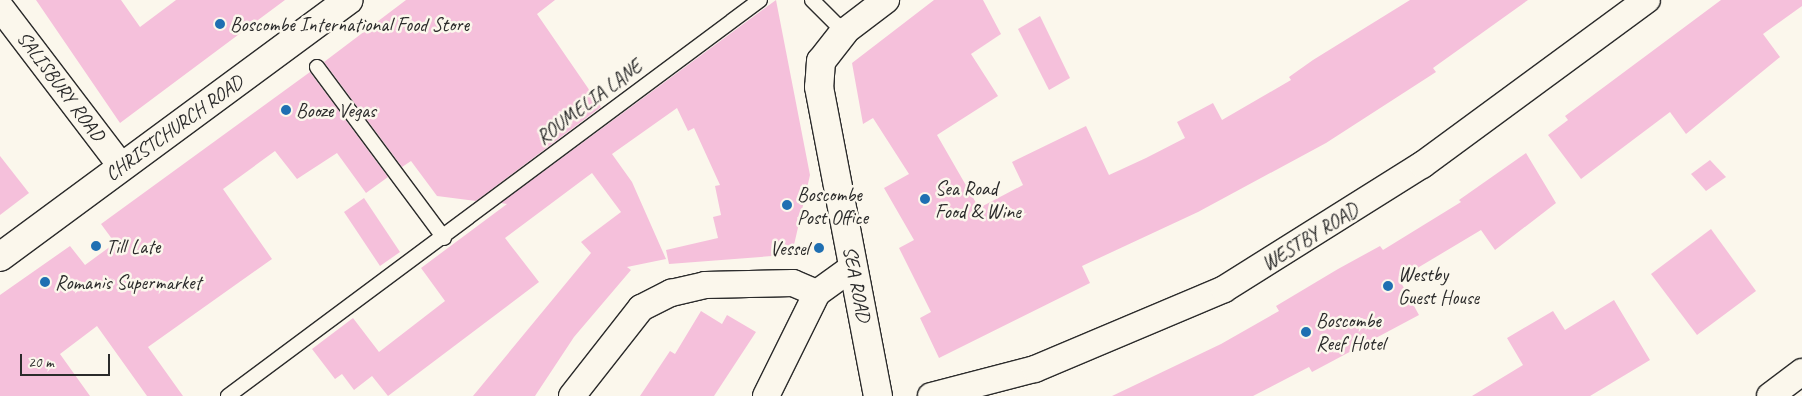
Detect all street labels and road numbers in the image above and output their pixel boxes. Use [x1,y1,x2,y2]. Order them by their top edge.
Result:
street label: SALISBURY ROAD [12,26,110,146]
street label: ROUMELIA LANE [531,54,647,150]
street label: CHRISTCHURCH ROAD [100,70,248,186]
street label: WESTBY ROAD [1257,198,1363,276]
street label: SEA ROAD [838,244,876,324]

